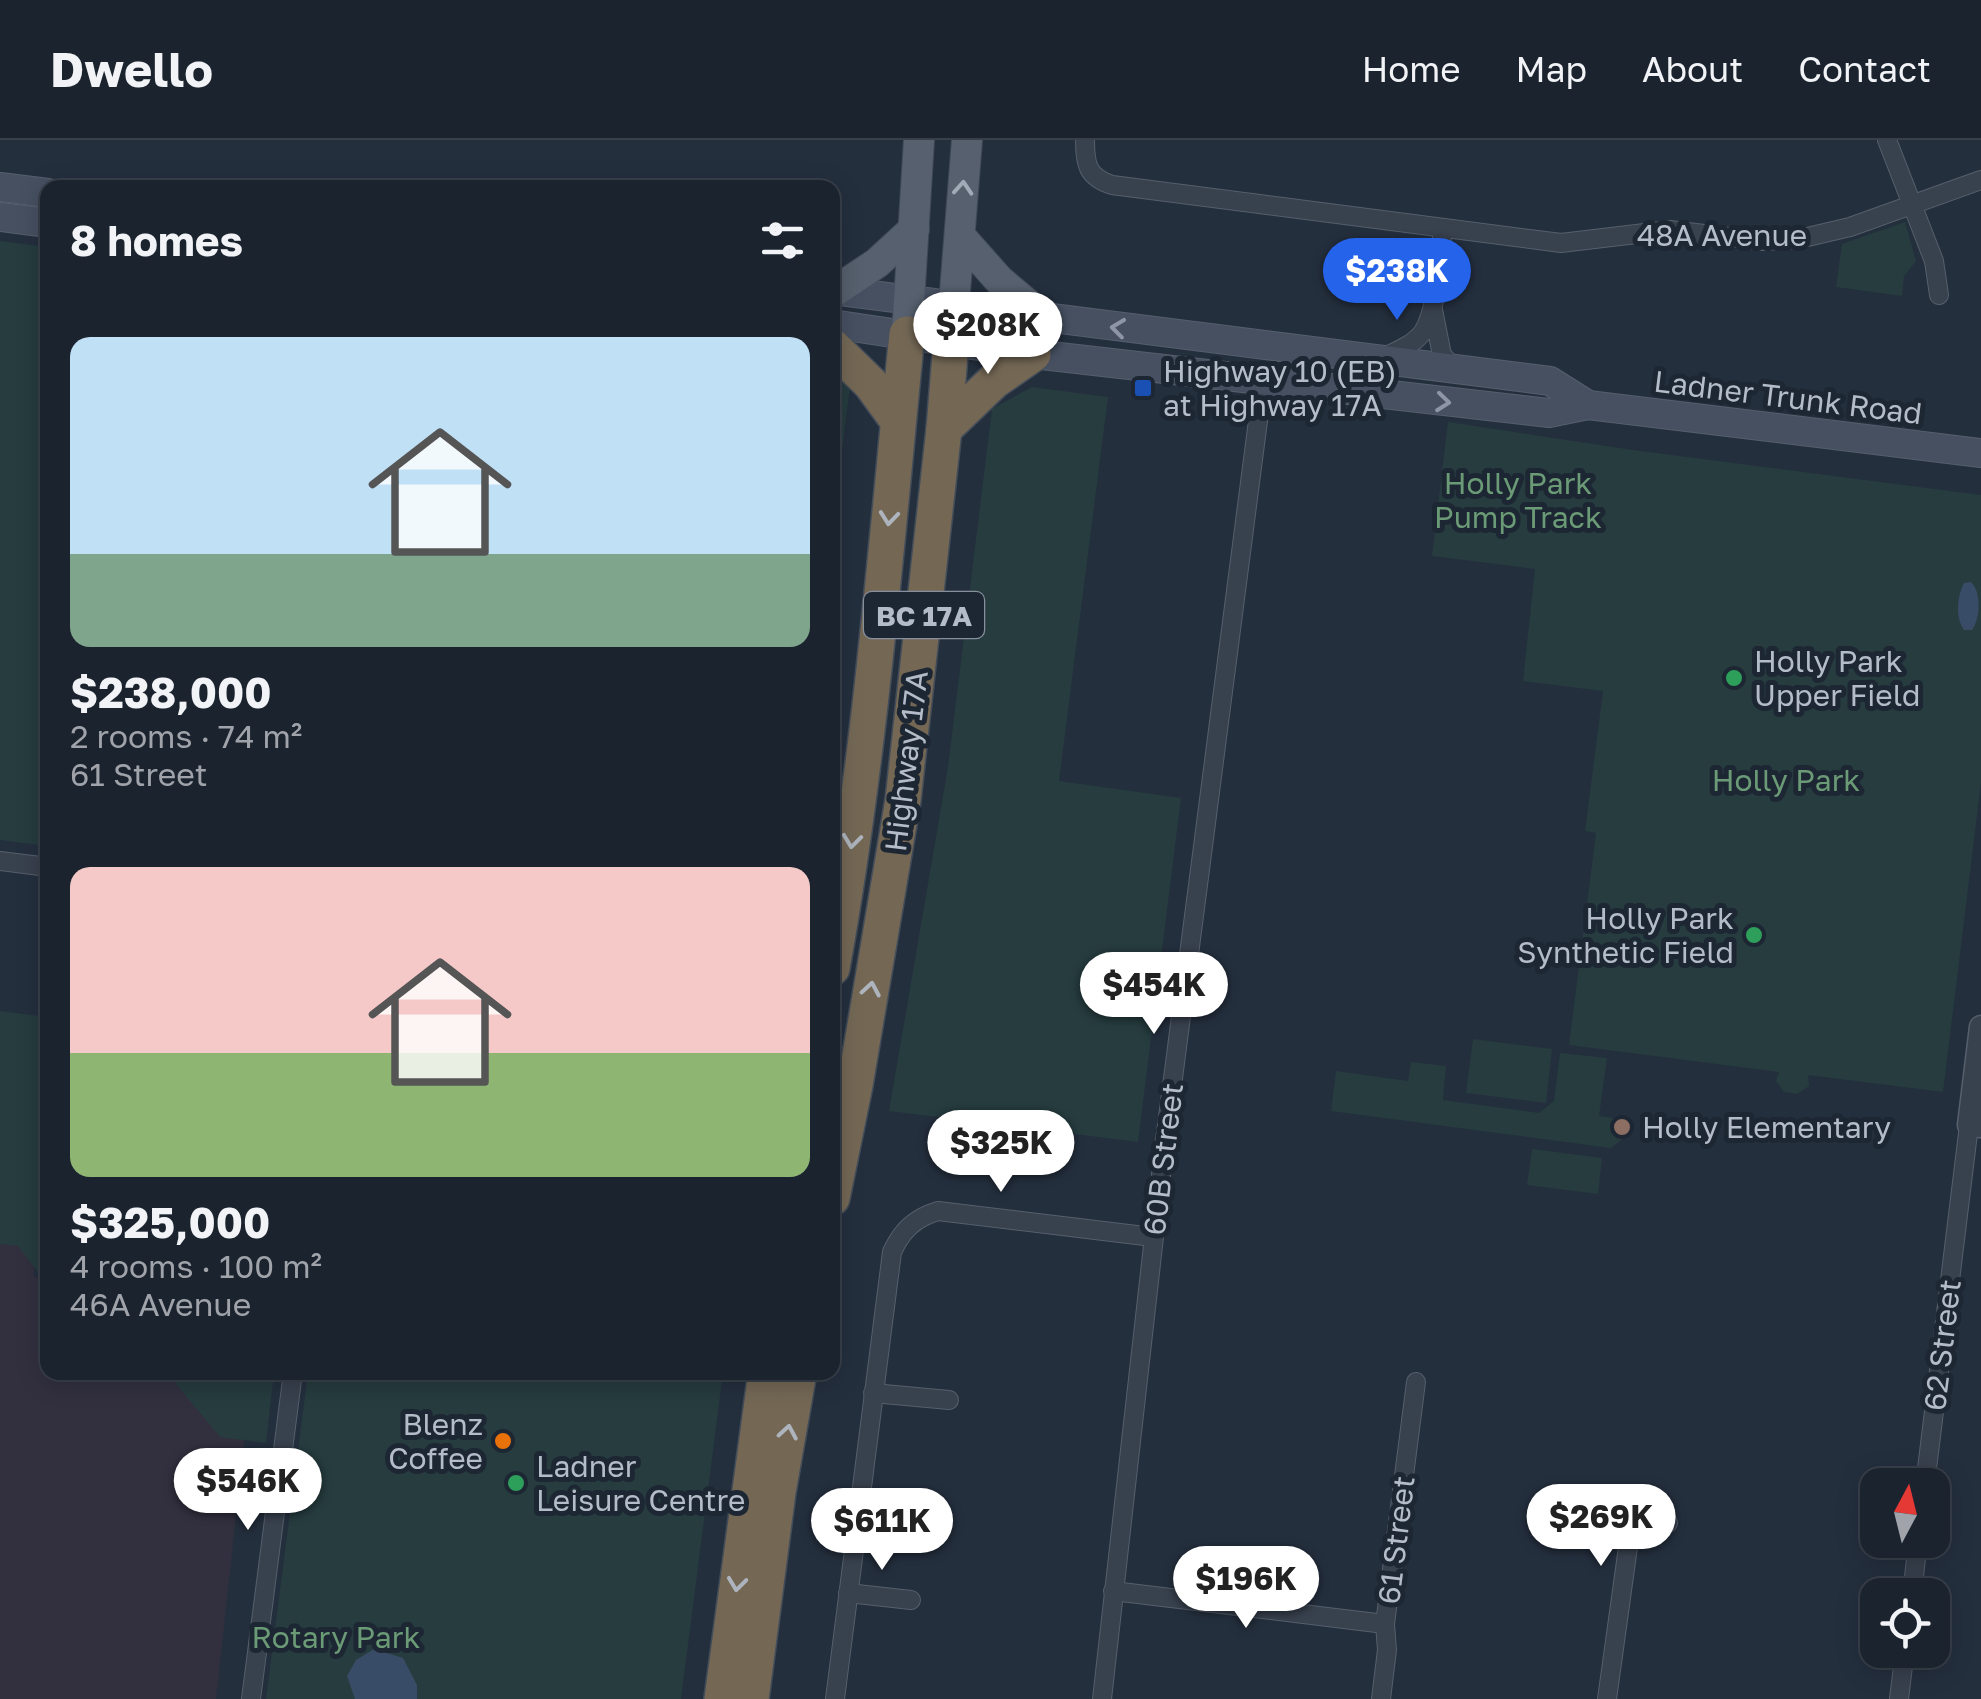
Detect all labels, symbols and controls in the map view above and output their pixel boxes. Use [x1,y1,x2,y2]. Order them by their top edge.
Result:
text: Dwello [50,40,213,98]
text: Home [1362,48,1461,90]
text: Map [1516,48,1587,90]
text: About [1642,48,1743,90]
text: Contact [1798,48,1931,90]
one-way arrow [952,179,974,195]
icon: filters [755,213,810,268]
text: 8 homes [70,215,243,265]
street label: 48A Avenue [1637,217,1807,253]
pin: $238K [1327,238,1467,323]
text: $238K [1345,251,1449,289]
pin: $208K [918,292,1058,377]
text: $208K [935,305,1041,343]
one-way arrow [1110,318,1127,339]
place label: Highway 10 (EB) at Highway 17A [1163,353,1397,423]
street label: Ladner Trunk Road [1652,363,1924,431]
marker: Highway 10 (EB) at Highway 17A [1132,377,1154,399]
one-way arrow [1436,391,1452,412]
icon: home [350,402,530,582]
park label: Holly Park Pump Track [1434,465,1602,535]
one-way arrow [878,510,900,526]
road number: BC 17A [864,592,984,638]
place label: Holly Park Upper Field [1754,643,1920,713]
text: $238,000 [70,667,272,717]
marker: Holly Park Upper Field [1723,667,1745,689]
street label: Highway 17A [877,668,935,854]
text: 2 rooms · 74 m² [70,717,302,755]
text: 61 Street [70,755,208,793]
park label: Holly Park [1712,762,1860,798]
one-way arrow [842,833,863,849]
place label: Holly Park Synthetic Field [1517,900,1734,970]
marker: Holly Park Synthetic Field [1743,924,1765,946]
icon: home [350,932,530,1112]
pin: $454K [1084,952,1224,1037]
text: $454K [1102,965,1206,1003]
one-way arrow [860,981,881,997]
street label: 60B Street [1136,1081,1190,1237]
place label: Holly Elementary [1642,1109,1891,1145]
pin: $325K [931,1110,1071,1195]
marker: Holly Elementary [1611,1116,1633,1138]
text: $325K [949,1123,1053,1161]
text: $325,000 [70,1197,270,1247]
text: 4 rooms · 100 m² [70,1247,322,1285]
street label: 62 Street [1916,1277,1968,1413]
text: 46A Avenue [70,1285,251,1323]
place label: Blenz Coffee [388,1406,483,1476]
one-way arrow [777,1424,798,1440]
marker: Blenz Coffee [492,1430,514,1452]
pin: $546K [178,1448,318,1533]
place label: Ladner Leisure Centre [536,1448,745,1518]
text: $546K [196,1461,300,1499]
north arrow [1860,1468,1950,1558]
map controls [1860,1468,1950,1668]
marker: Ladner Leisure Centre [505,1472,527,1494]
street label: 61 Street [1370,1474,1422,1606]
pin: $269K [1531,1484,1671,1569]
pin: $611K [812,1488,952,1573]
text: $269K [1549,1497,1653,1535]
text: $611K [833,1501,931,1539]
pin: $196K [1176,1546,1316,1631]
text: $196K [1195,1559,1297,1597]
one-way arrow [727,1577,748,1593]
button: locate [1860,1578,1950,1668]
park label: Rotary Park [252,1619,420,1655]

